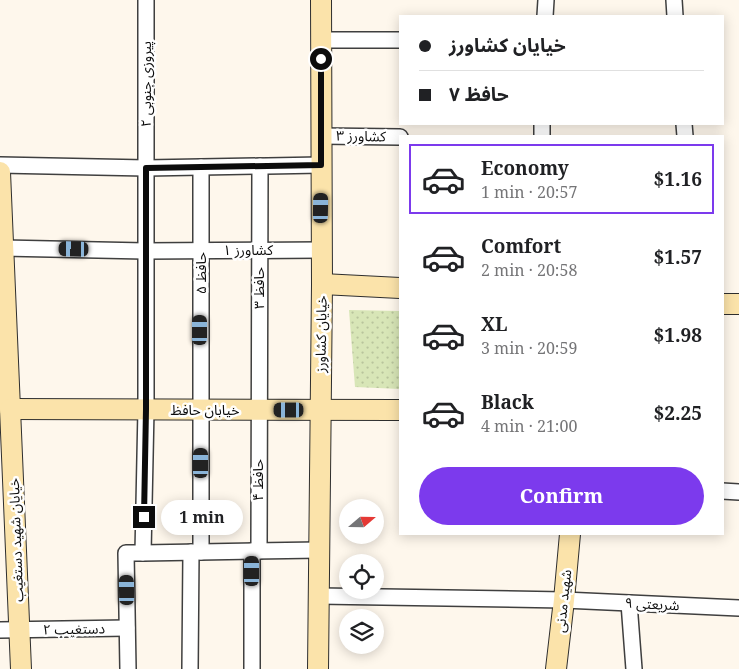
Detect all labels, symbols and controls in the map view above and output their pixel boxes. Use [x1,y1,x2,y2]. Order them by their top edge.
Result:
text: خیایان کشاورز [449,32,566,58]
street label: پیروزی جنوبی ۲ [136,41,156,127]
route start [310,48,332,70]
text: حافظ ۷ [449,81,509,107]
street label: کشاورز ۳ [336,126,386,145]
text: Economy [481,155,569,181]
icon: car [421,157,466,202]
text: $1.16 [653,166,702,192]
text: 1 min · 20:57 [481,181,577,203]
car [313,193,328,223]
text: Comfort [481,233,561,259]
icon: car [421,235,466,280]
street label: کشاورز ۱ [223,240,273,259]
car [58,241,89,257]
text: $1.57 [653,244,702,270]
street label: حافظ ۵ [191,252,210,294]
text: 2 min · 20:58 [481,259,577,281]
street label: حافظ ۳ [249,267,268,309]
street label: خیایان کشاورز [310,295,331,374]
text: XL [481,311,507,337]
icon: car [421,313,466,358]
car [192,315,207,345]
text: $1.98 [653,322,702,348]
text: 3 min · 20:59 [481,337,577,359]
text: Black [481,389,534,415]
icon: car [421,391,466,436]
street label: خیابان حافظ [171,400,239,419]
text: $2.25 [653,400,702,426]
car [274,403,304,418]
text: 4 min · 21:00 [481,415,577,437]
car [193,448,208,478]
street label: حافظ ۴ [248,459,267,501]
button: Confirm [419,467,704,525]
street label: خیایان شهید دستغیب [4,478,27,602]
north arrow [339,499,384,544]
map controls [339,499,384,654]
callout: 1 min [162,500,244,534]
route end [133,506,155,528]
text: 1 min [179,506,225,528]
button: locate [339,554,384,599]
car [244,556,259,586]
street label: شهید مدنی [550,568,575,633]
car [119,575,134,605]
street label: شریعتی ۹ [624,593,680,614]
button: layers [339,609,384,654]
street label: دستغیب ۲ [43,618,106,639]

